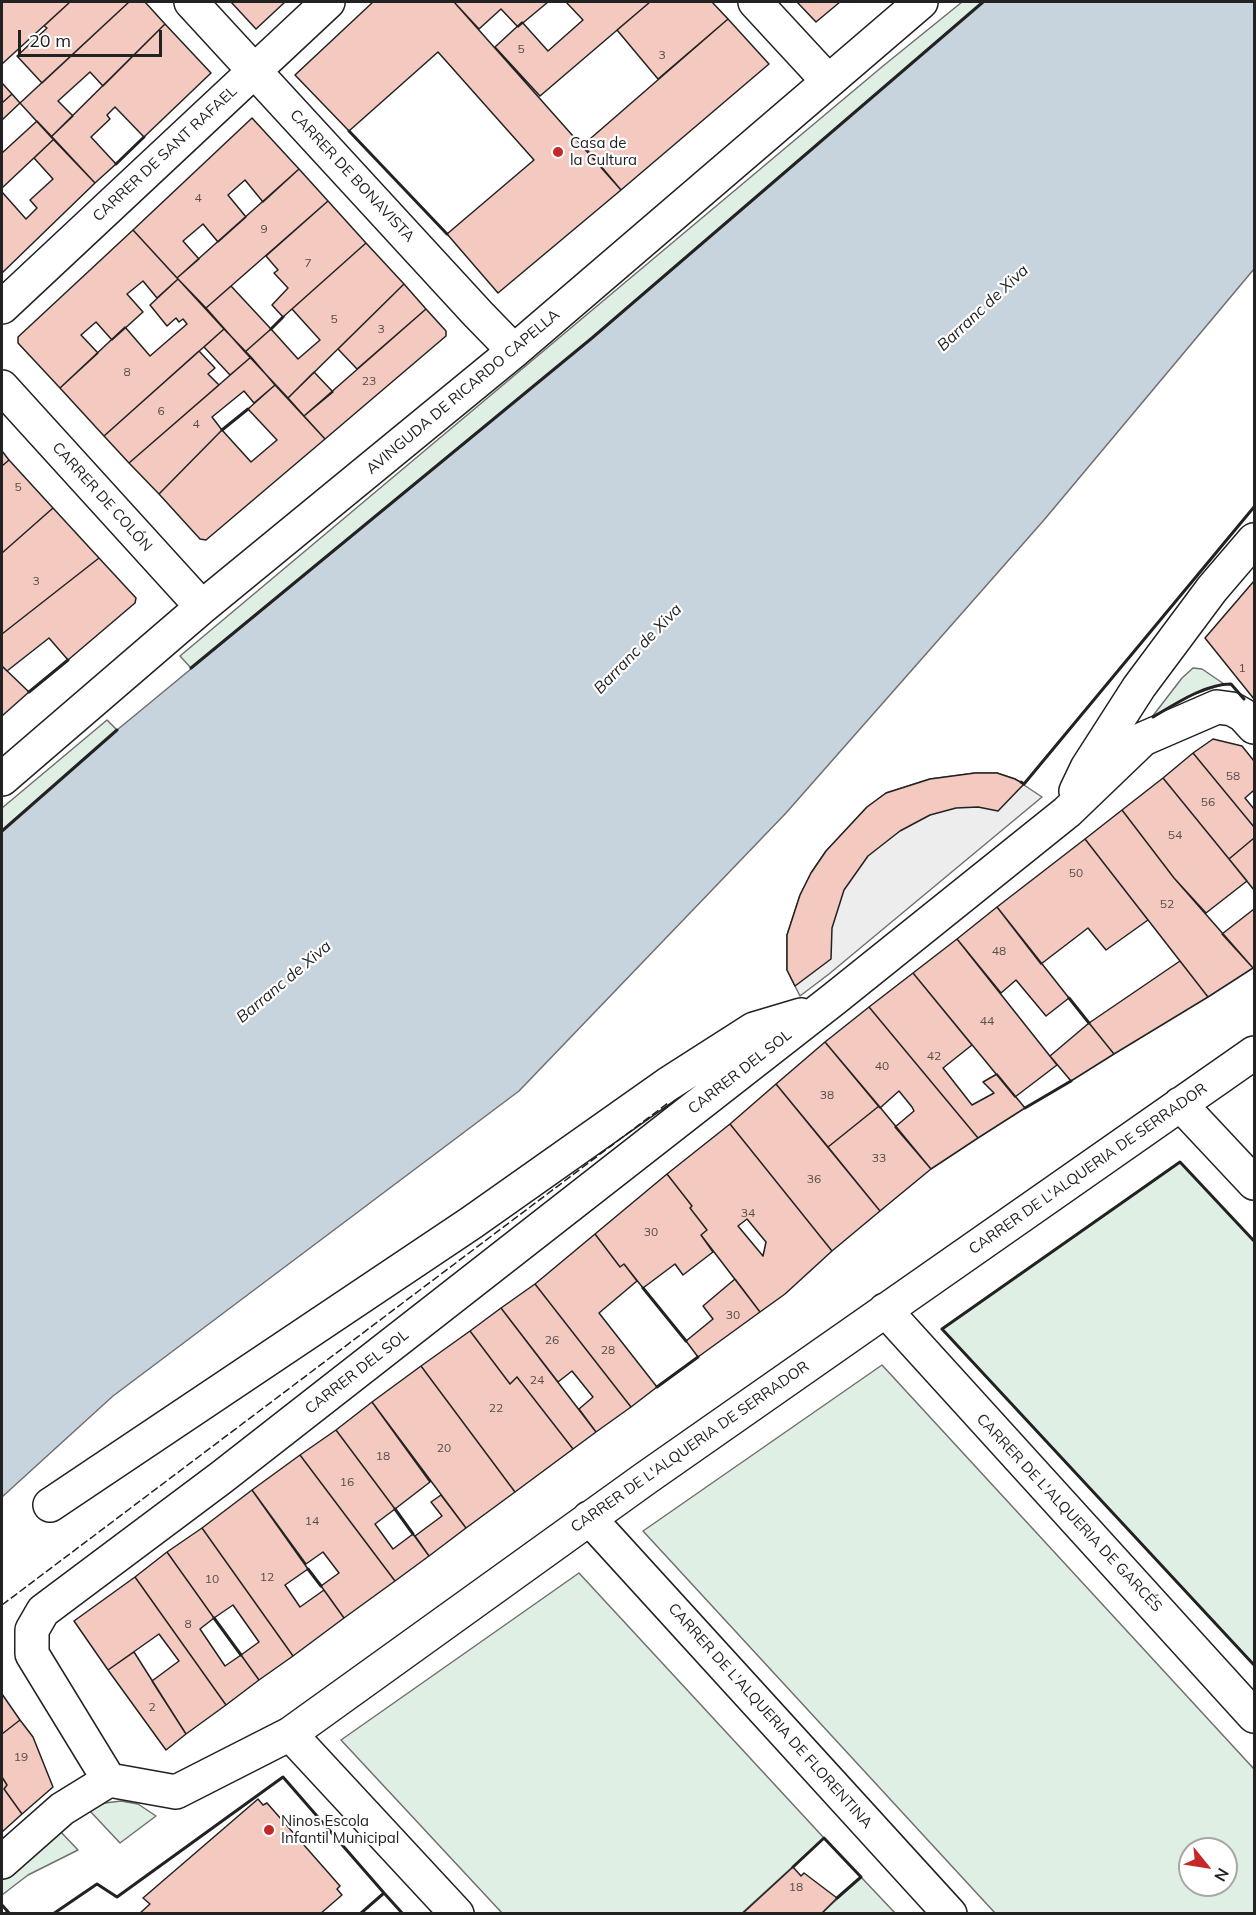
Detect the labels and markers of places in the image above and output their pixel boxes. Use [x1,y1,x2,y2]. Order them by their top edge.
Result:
place label: Casa de la Cultura [570,134,637,169]
marker: Casa de la Cultura [551,145,565,159]
place label: Ninos Escola Infantil Municipal [281,1812,399,1847]
marker: Ninos Escola Infantil Municipal [262,1823,276,1837]

